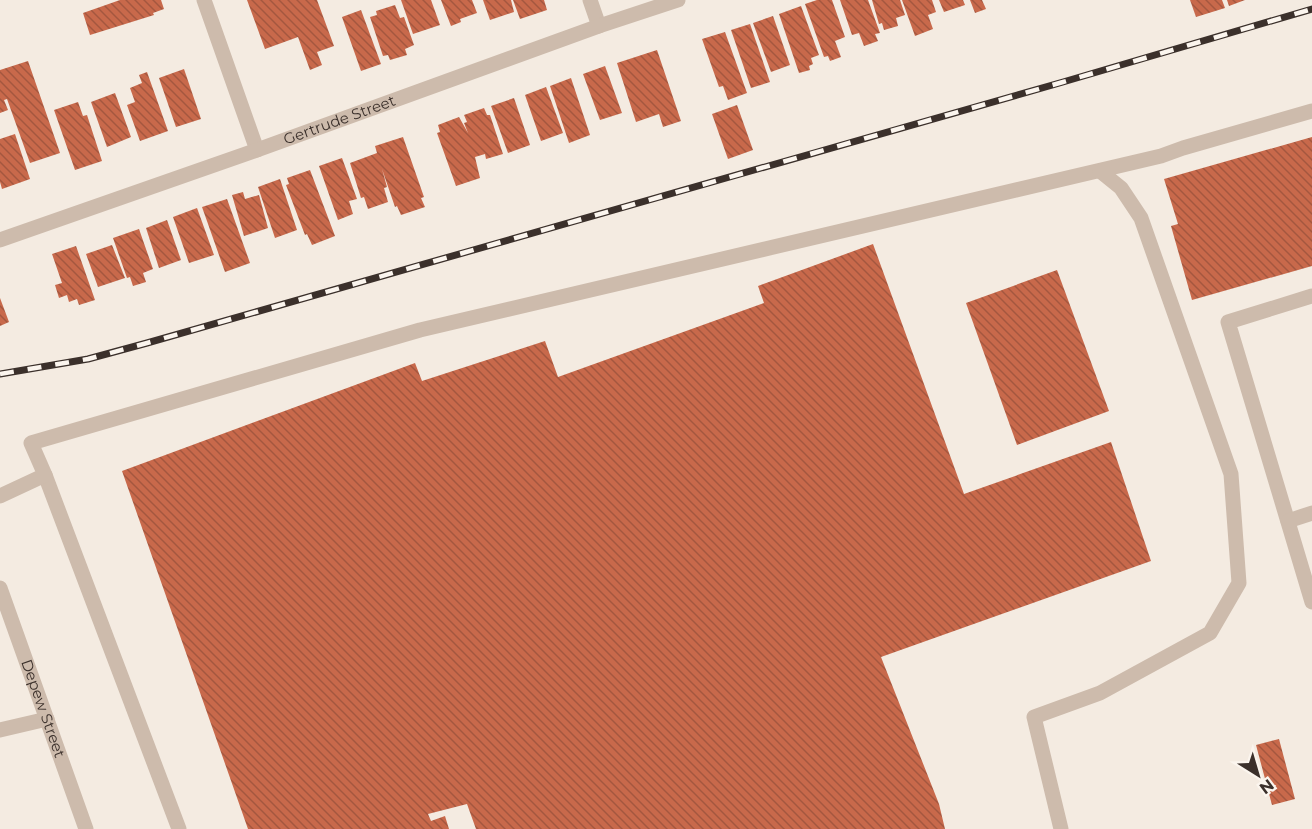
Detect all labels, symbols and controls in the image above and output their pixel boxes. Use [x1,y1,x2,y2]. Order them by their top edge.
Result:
street label: Gertrude Street [281,91,398,149]
street label: Depew Street [17,657,70,760]
north arrow [1228,745,1288,805]
text: N [1256,775,1278,798]

